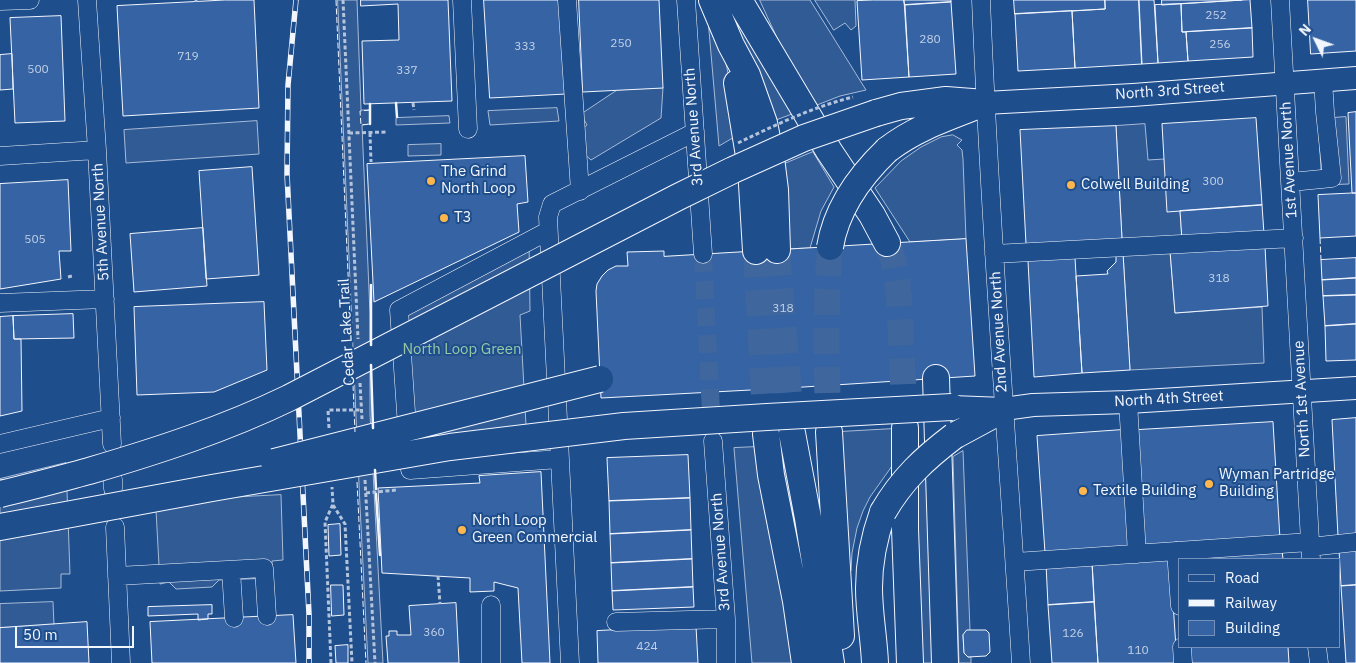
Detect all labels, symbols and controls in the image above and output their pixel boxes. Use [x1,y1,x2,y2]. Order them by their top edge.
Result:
house number: 252 [1205,9,1227,23]
north arrow [1291,15,1341,65]
text: N [1295,20,1315,40]
house number: 280 [919,33,941,47]
house number: 250 [610,37,632,51]
house number: 256 [1209,38,1231,52]
house number: 333 [514,40,536,54]
house number: 719 [177,50,199,64]
house number: 500 [27,63,49,77]
house number: 337 [396,64,418,78]
street label: 3rd Avenue North [681,67,707,187]
street label: North 3rd Street [1115,78,1225,104]
street label: 1st Avenue North [1277,101,1301,219]
street label: 5th Avenue North [89,162,113,282]
place label: The Grind North Loop [441,163,516,198]
marker: The Grind North Loop [425,175,437,187]
house number: 300 [1202,175,1224,189]
place label: Colwell Building [1081,176,1189,194]
marker: Colwell Building [1065,179,1077,191]
place label: T3 [454,209,472,227]
marker: T3 [438,212,450,224]
house number: 505 [24,233,46,247]
street label: 2nd Avenue North [987,271,1011,393]
house number: 318 [1208,272,1230,286]
street label: Cedar Lake Trail [335,278,359,386]
house number: 318 [772,302,794,316]
street label: North 1st Avenue [1290,340,1314,458]
park label: North Loop Green [402,341,522,359]
street label: North 4th Street [1114,387,1224,411]
place label: Wyman Partridge Building [1219,466,1335,501]
marker: Wyman Partridge Building [1203,478,1215,490]
place label: Textile Building [1093,482,1196,500]
marker: Textile Building [1077,485,1089,497]
street label: 3rd Avenue North [708,492,734,612]
place label: North Loop Green Commercial [472,512,597,547]
marker: North Loop Green Commercial [456,524,468,536]
legend [1178,558,1341,648]
text: Road [1225,568,1260,587]
text: Railway [1225,593,1277,612]
scale bar [18,616,136,648]
text: Building [1225,618,1280,637]
text: 50 m [23,625,58,644]
house number: 360 [423,626,445,640]
house number: 126 [1062,627,1084,641]
house number: 424 [636,640,658,654]
house number: 110 [1127,644,1149,658]

